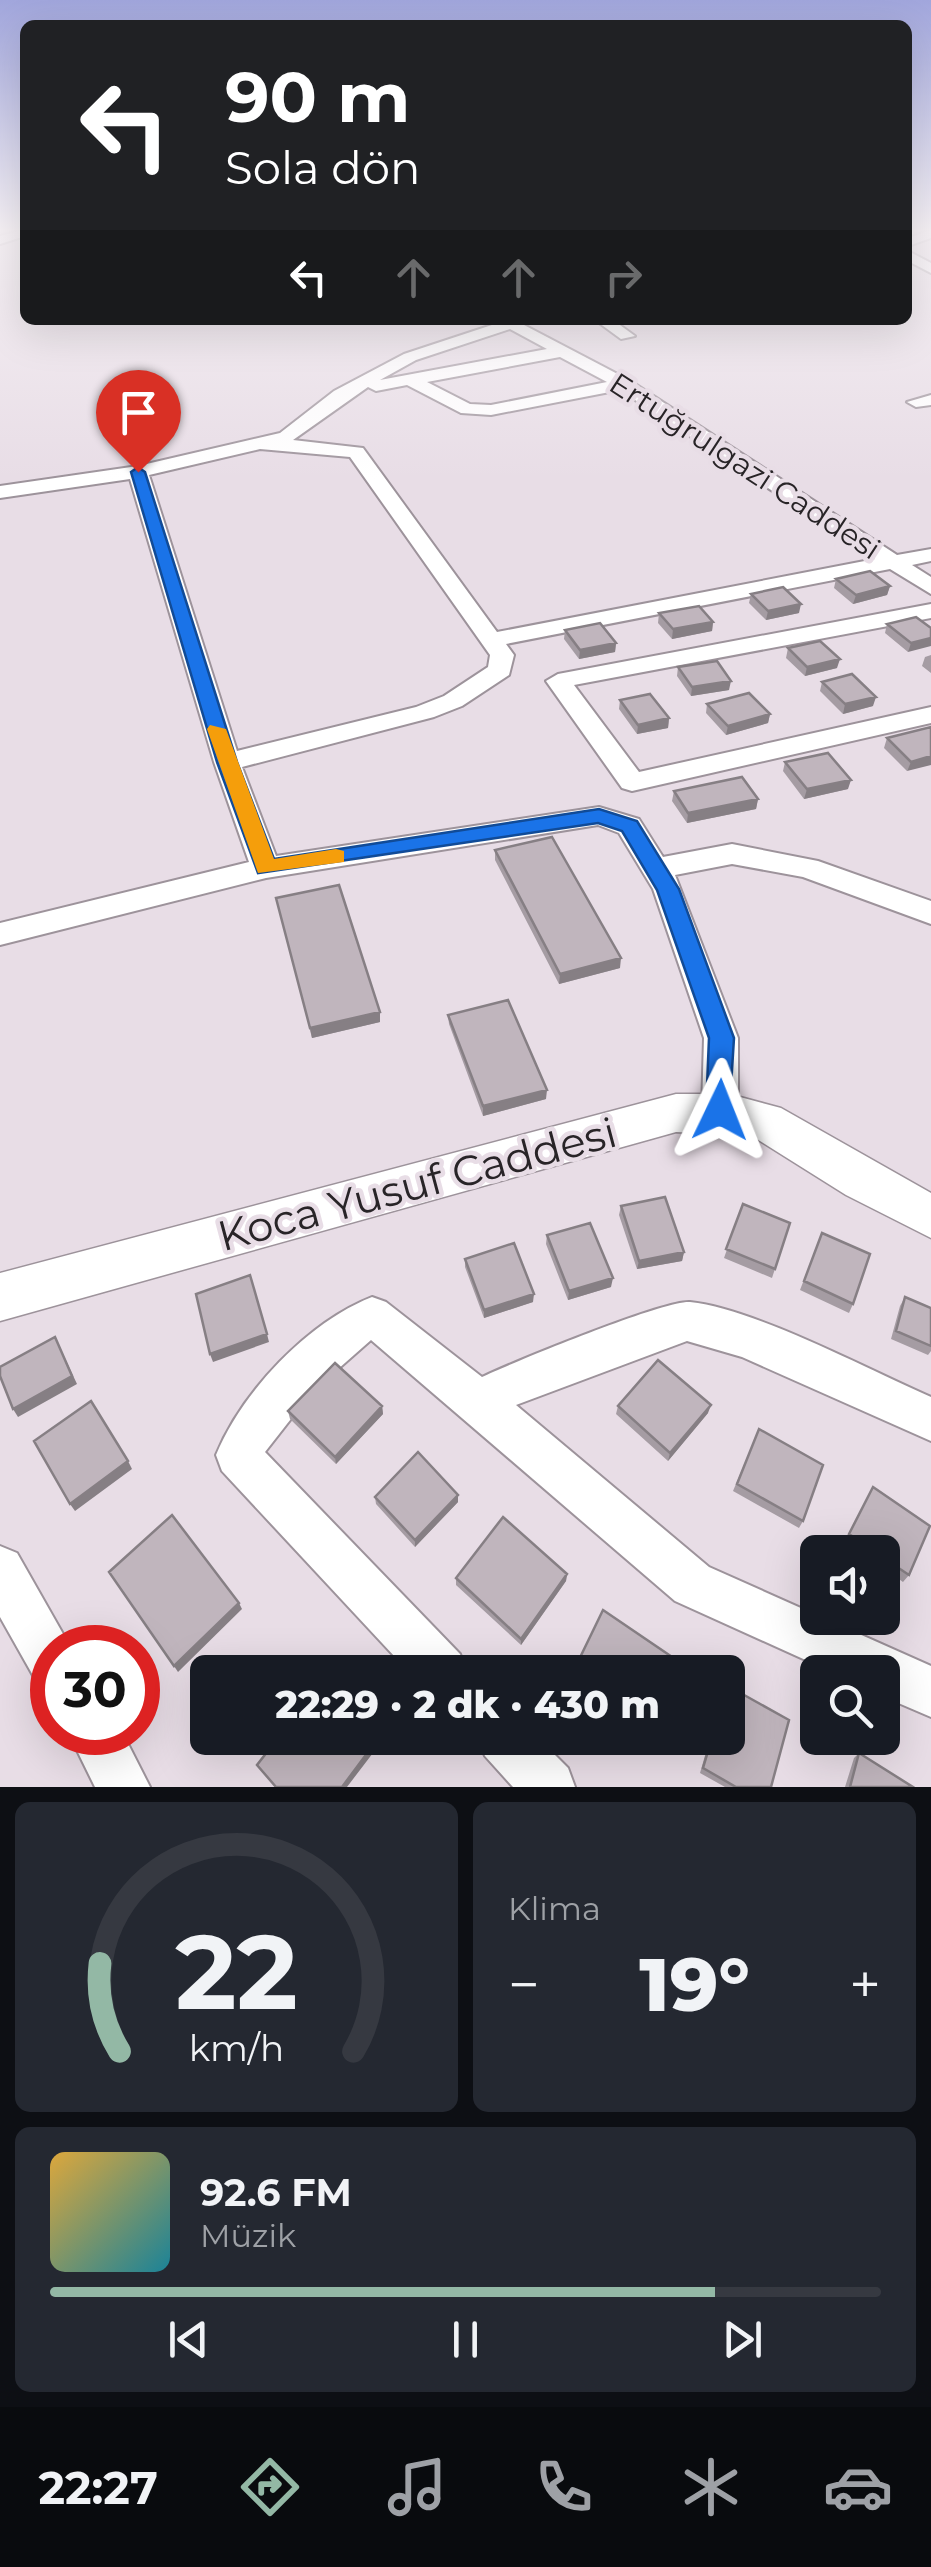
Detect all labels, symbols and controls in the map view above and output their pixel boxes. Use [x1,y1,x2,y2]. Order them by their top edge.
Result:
text: 90 m [225,54,410,140]
icon: left [60,60,190,190]
text: Sola dön [225,140,420,195]
icon: left [281,250,336,305]
icon: ahead [386,250,441,305]
icon: ahead [491,250,546,305]
icon: right [596,250,651,305]
street label: Ertuğrulgazi Caddesi [603,365,887,567]
pin [96,370,181,473]
icon: arrive [111,385,166,440]
position arrow [668,1058,772,1162]
street label: Koca Yusuf Caddesi [212,1106,622,1262]
map controls [800,1535,900,1755]
button: sound [800,1535,900,1635]
speed limit sign: 30 [30,1625,160,1755]
button: search [800,1655,900,1755]
text: 22:29 · 2 dk · 430 m [275,1681,660,1728]
text: Klima [508,1889,601,1928]
text: 22 [175,1908,298,2035]
text: 19° [639,1938,750,2030]
text: − [508,1951,540,2018]
text: + [849,1951,881,2018]
text: km/h [189,2026,284,2070]
text: 92.6 FM [200,2169,352,2216]
text: Müzik [200,2216,296,2255]
icon: previous [161,2312,216,2367]
icon: pause [438,2312,493,2367]
icon: next [715,2312,770,2367]
icon: directions [235,2452,305,2522]
icon: music [382,2452,452,2522]
icon: phone [529,2452,599,2522]
icon: climate [676,2452,746,2522]
icon: car [823,2452,893,2522]
text: 22:27 [38,2460,158,2515]

